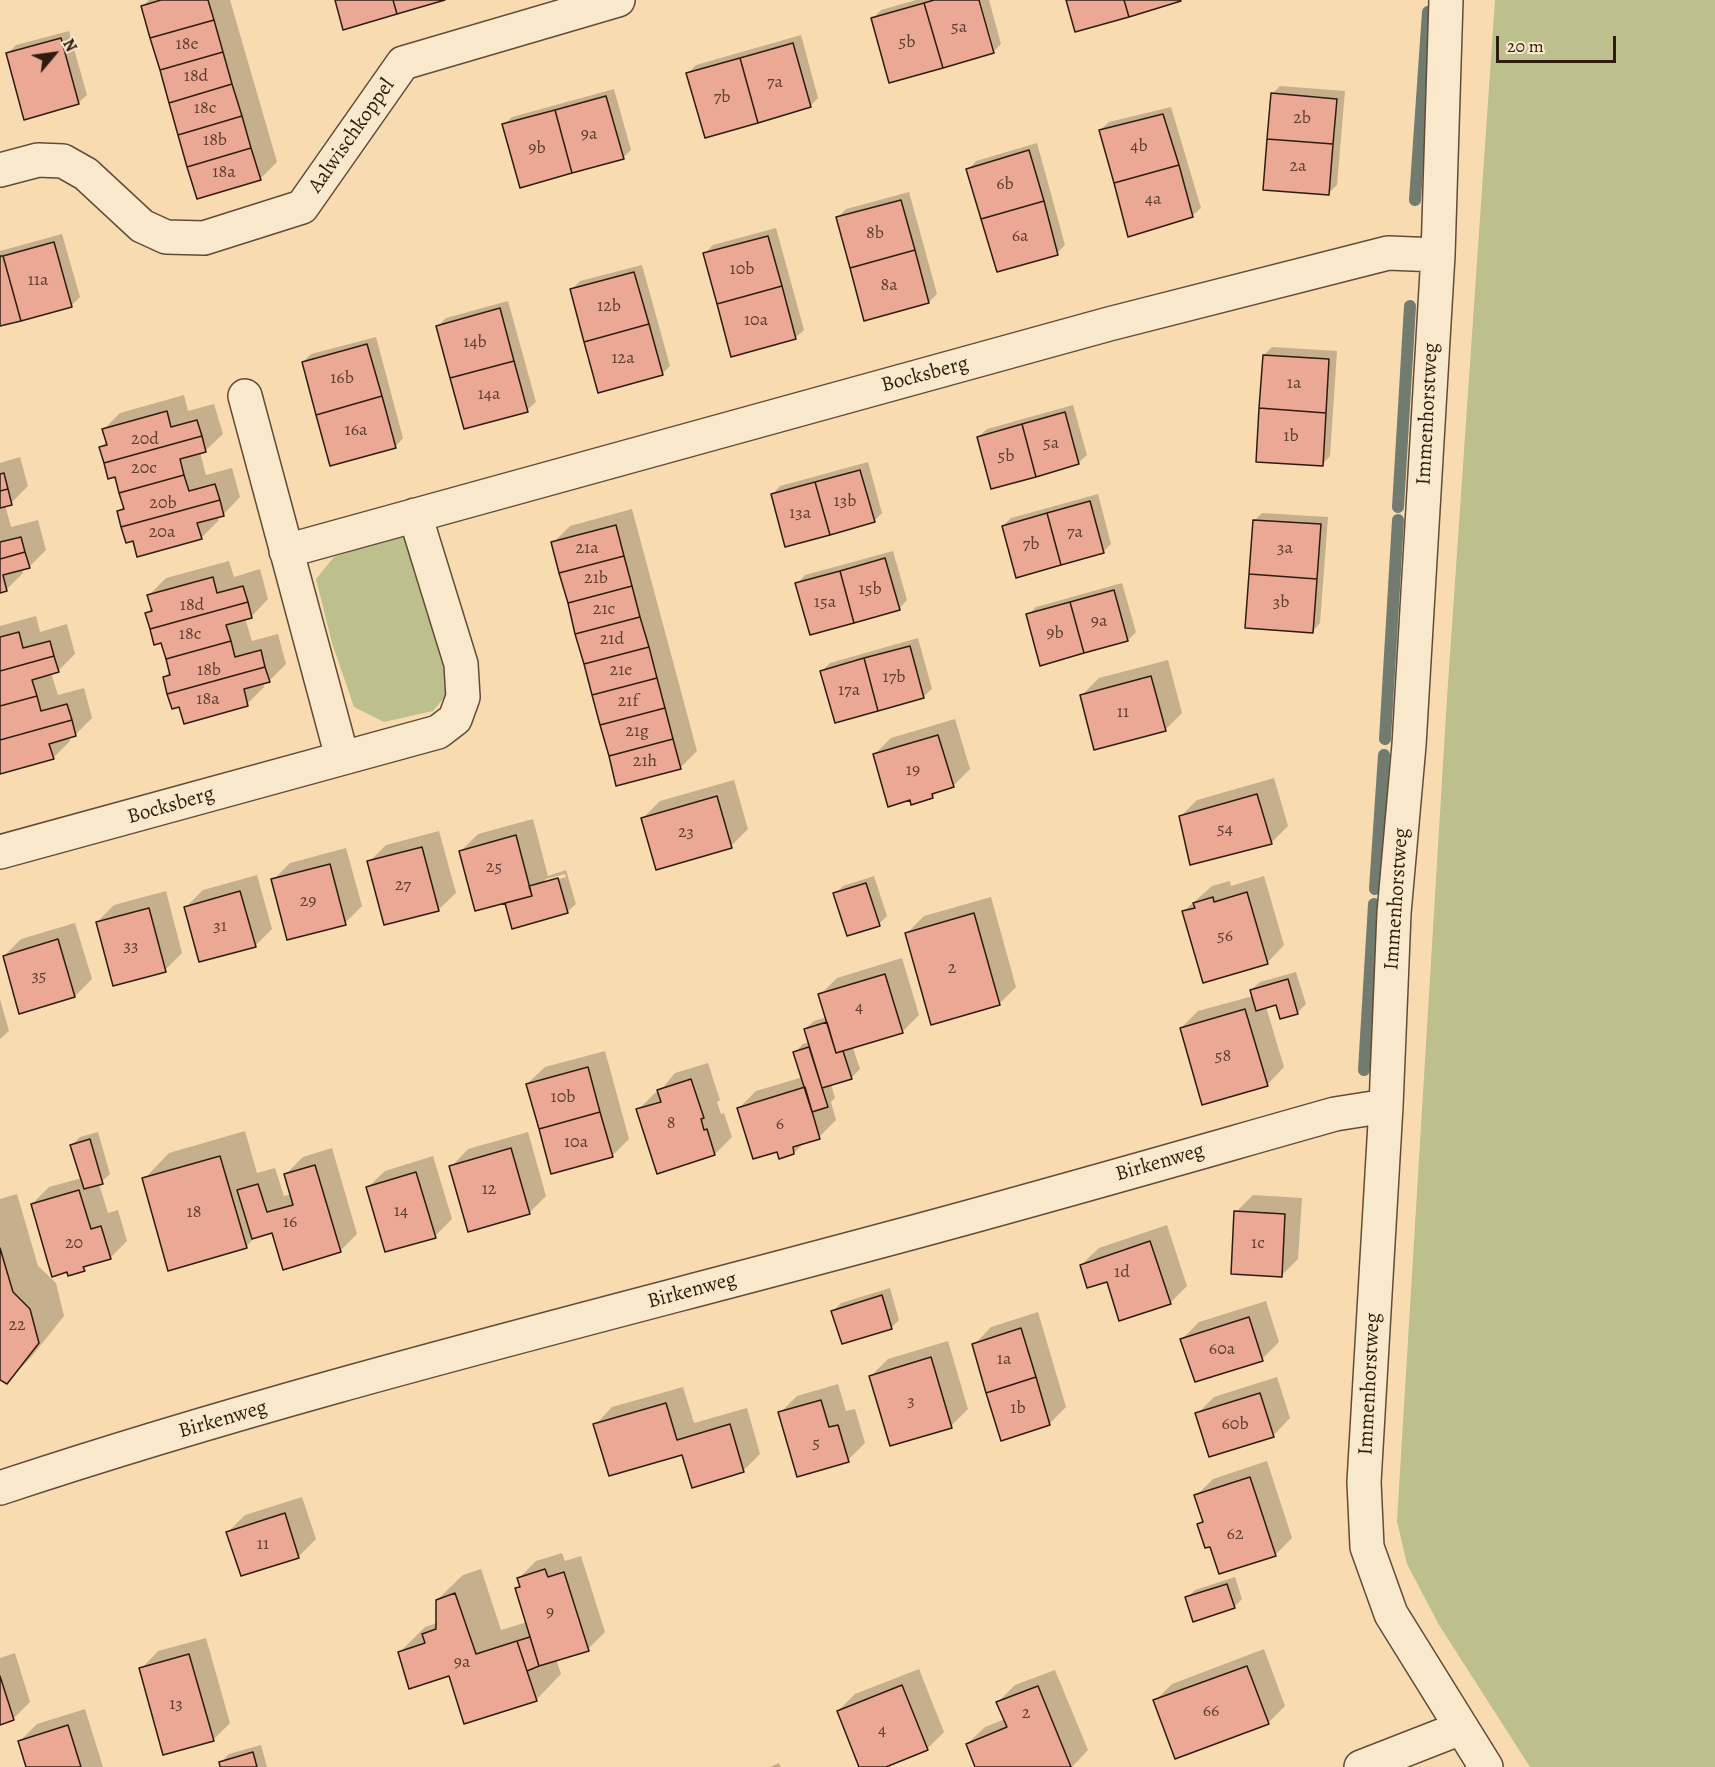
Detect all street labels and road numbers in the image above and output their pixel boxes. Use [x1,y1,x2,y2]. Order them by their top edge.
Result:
street label: Aalwischkoppel [303,74,401,198]
street label: Immenhorstweg [1412,342,1444,486]
street label: Bocksberg [879,351,971,399]
street label: Bocksberg [125,782,217,830]
street label: Immenhorstweg [1379,827,1415,971]
street label: Birkenweg [1113,1138,1207,1188]
street label: Birkenweg [645,1267,739,1315]
street label: Immenhorstweg [1354,1312,1386,1456]
street label: Birkenweg [176,1395,270,1445]

